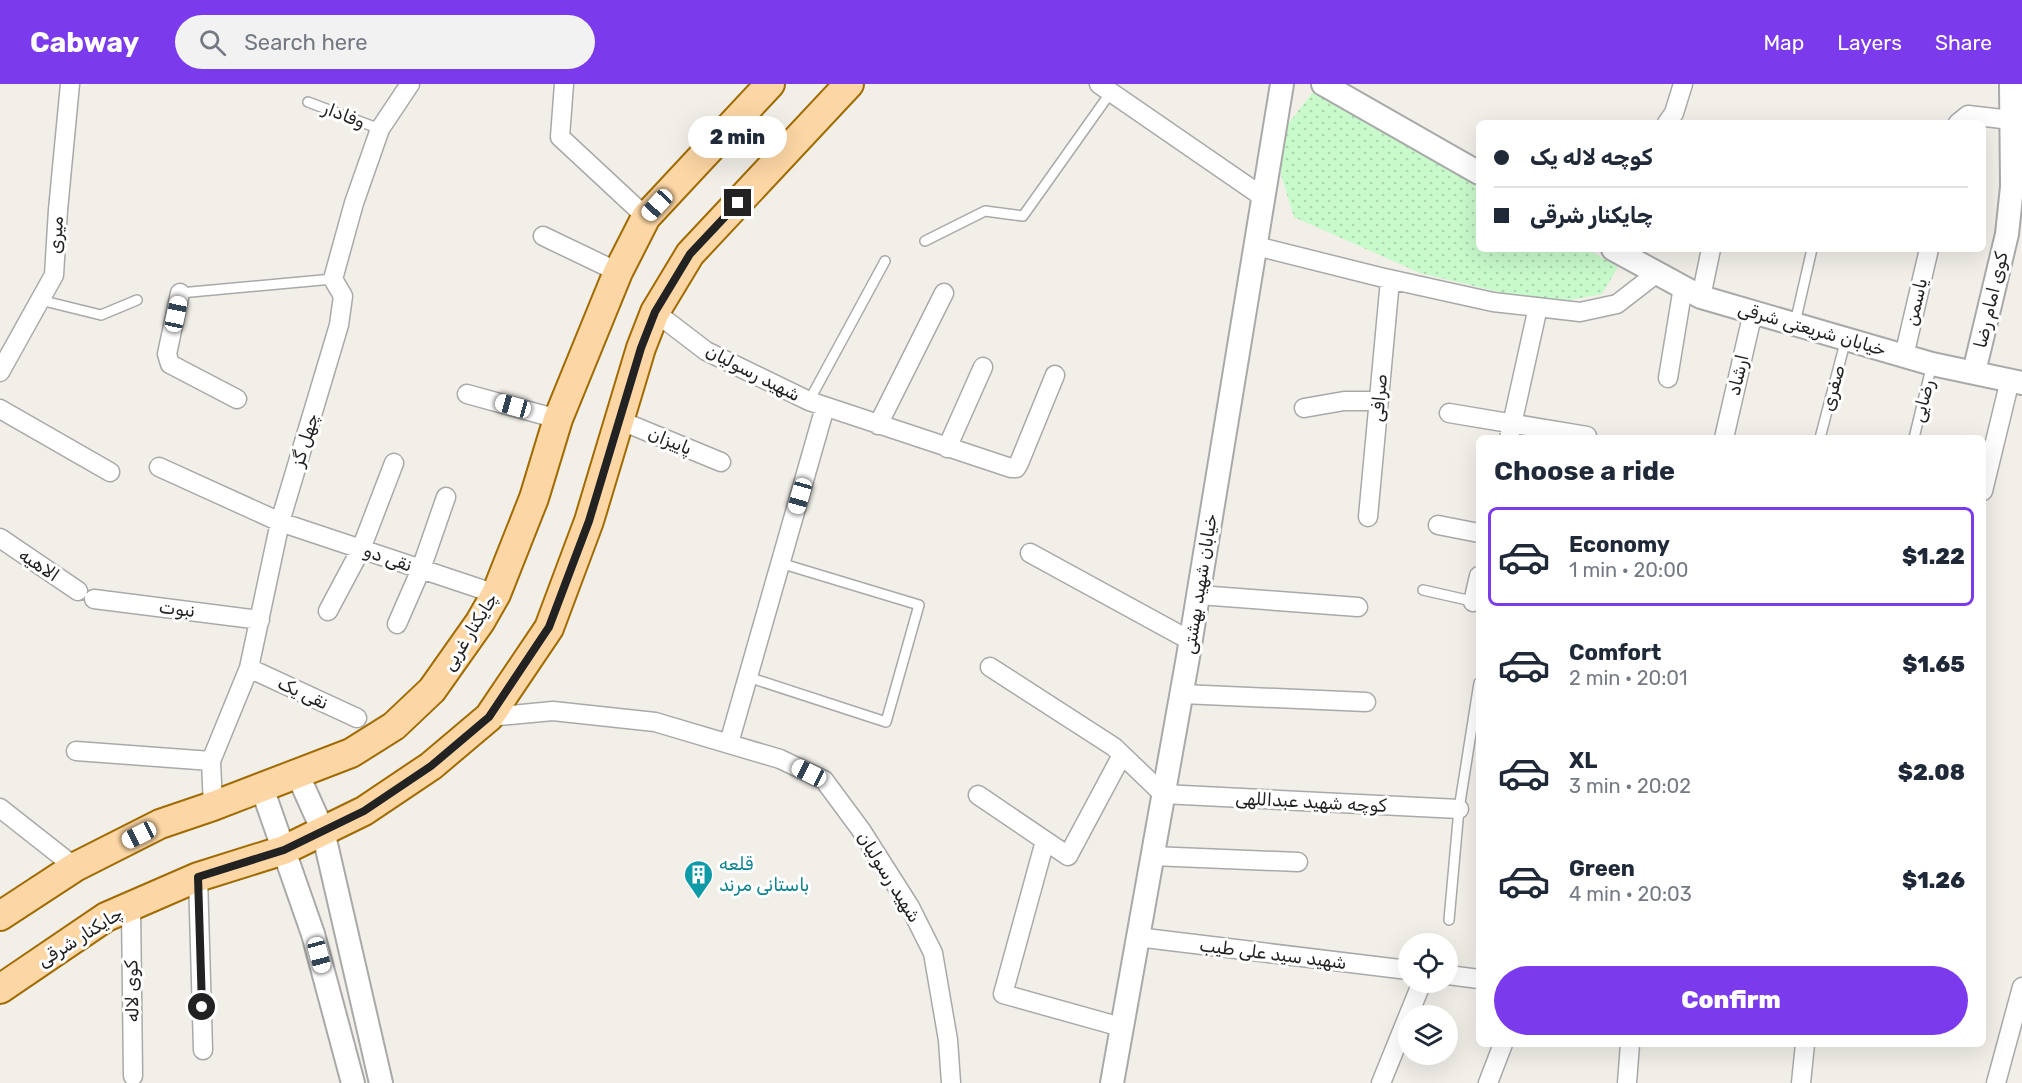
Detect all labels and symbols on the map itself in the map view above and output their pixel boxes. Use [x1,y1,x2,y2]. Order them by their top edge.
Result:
street label: وفادار [319,97,368,133]
callout: 2 min [688,116,788,158]
car [638,186,676,224]
route end [724,189,751,216]
street label: میری [44,216,68,254]
street label: کوی امام رضا [1969,250,2013,350]
street label: یاسمن [1900,276,1932,328]
car [163,295,189,333]
street label: خیابان شریعتی شرقی [1735,297,1889,361]
street label: شهید رسولیان [702,340,804,406]
street label: ارشاد [1723,352,1753,398]
street label: صفری [1816,363,1850,413]
street label: صرافی [1366,373,1392,423]
street label: رضایی [1907,377,1939,425]
car [493,392,533,420]
street label: چهل گز [286,411,323,470]
street label: پاییزان [644,422,695,461]
car [786,476,814,516]
street label: خیابان شهید بهشتی [1178,512,1222,656]
street label: نقی دو [361,540,415,576]
street label: الاهیه [15,544,63,586]
street label: چایکنار غربی [438,589,502,675]
street label: نبوت [158,596,196,622]
street label: نقی یک [274,672,332,714]
car [789,757,829,789]
street label: کوچه شهید عبداللهی [1235,787,1387,817]
car [119,819,159,851]
street label: شهید رسولیان [852,827,926,927]
place label: قلعه باستانی مرند [719,853,809,896]
building icon: قلعه باستانی مرند [682,858,714,900]
street label: چایکنار شرقی [33,902,127,972]
street label: شهید سید علی طیب [1198,934,1348,974]
car [306,935,332,975]
street label: کوی لاله [120,960,144,1022]
route start [188,993,215,1020]

